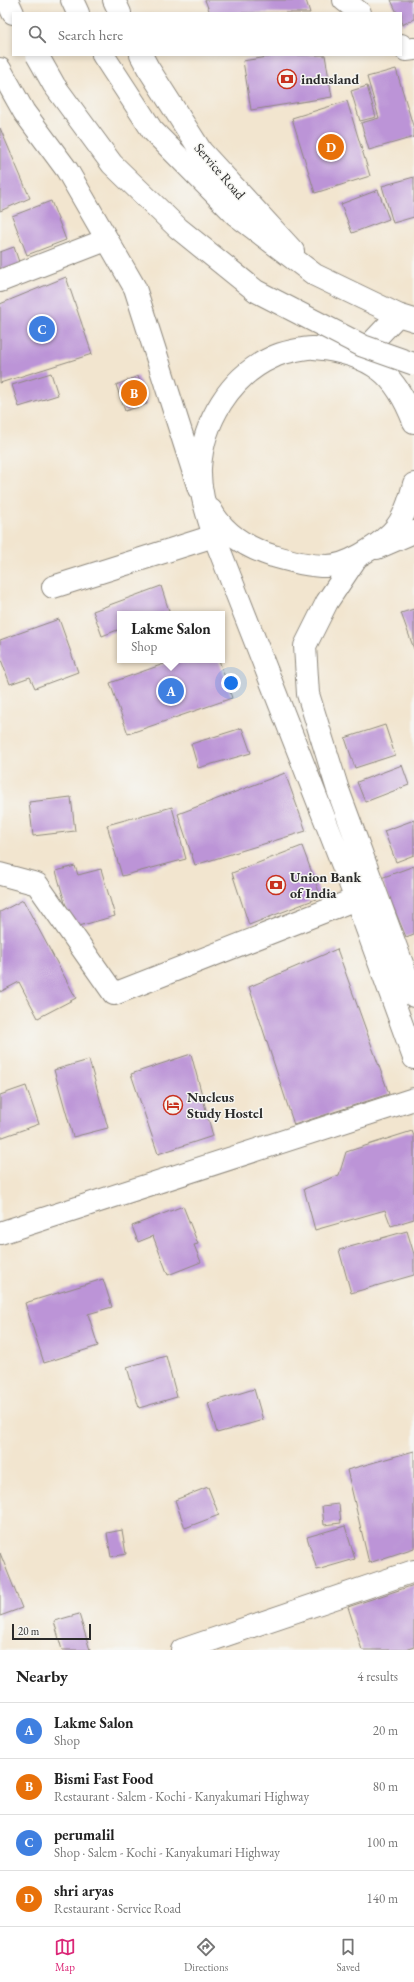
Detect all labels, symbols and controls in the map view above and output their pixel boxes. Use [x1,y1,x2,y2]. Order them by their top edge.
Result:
search box [12,12,402,56]
icon: search [26,23,48,45]
text: Search here [58,25,123,44]
bank icon: indusland [276,68,298,90]
place label: indusland [301,70,359,88]
pin: D [318,132,344,162]
street label: Service Road [191,139,250,204]
pin: C [29,314,55,344]
pin: B [121,378,147,408]
popup [117,611,225,663]
text: Lakme Salon [131,619,211,638]
text: Shop [131,638,157,655]
your location [221,673,241,693]
pin: A [158,676,184,706]
place label: Union Bank of India [290,868,361,902]
bank icon: Union Bank of India [265,874,287,896]
place label: Nucleus Study Hostel [187,1088,263,1122]
hotel icon: Nucleus Study Hostel [162,1094,184,1116]
scale bar [12,1622,91,1641]
text: 20 m [18,1624,39,1638]
text: Nearby [16,1665,68,1687]
text: 4 results [357,1668,398,1685]
text: Lakme Salon [54,1713,134,1732]
text: A [24,1722,34,1739]
text: 20 m [373,1722,398,1739]
text: Shop [54,1732,80,1749]
text: Bismi Fast Food [54,1769,153,1788]
text: B [25,1778,33,1795]
text: 80 m [373,1778,398,1795]
text: Restaurant · Salem - Kochi - Kanyakumari Highway [54,1788,309,1805]
text: perumalil [54,1825,115,1844]
text: C [24,1834,34,1851]
text: 100 m [367,1834,398,1851]
text: Shop · Salem - Kochi - Kanyakumari Highway [54,1844,280,1861]
text: shri aryas [54,1881,114,1900]
text: D [24,1890,34,1907]
text: 140 m [367,1890,398,1907]
text: Restaurant · Service Road [54,1900,181,1917]
tab: Map [54,1936,76,1974]
tab: Directions [184,1936,228,1974]
tab: Saved [336,1936,360,1974]

